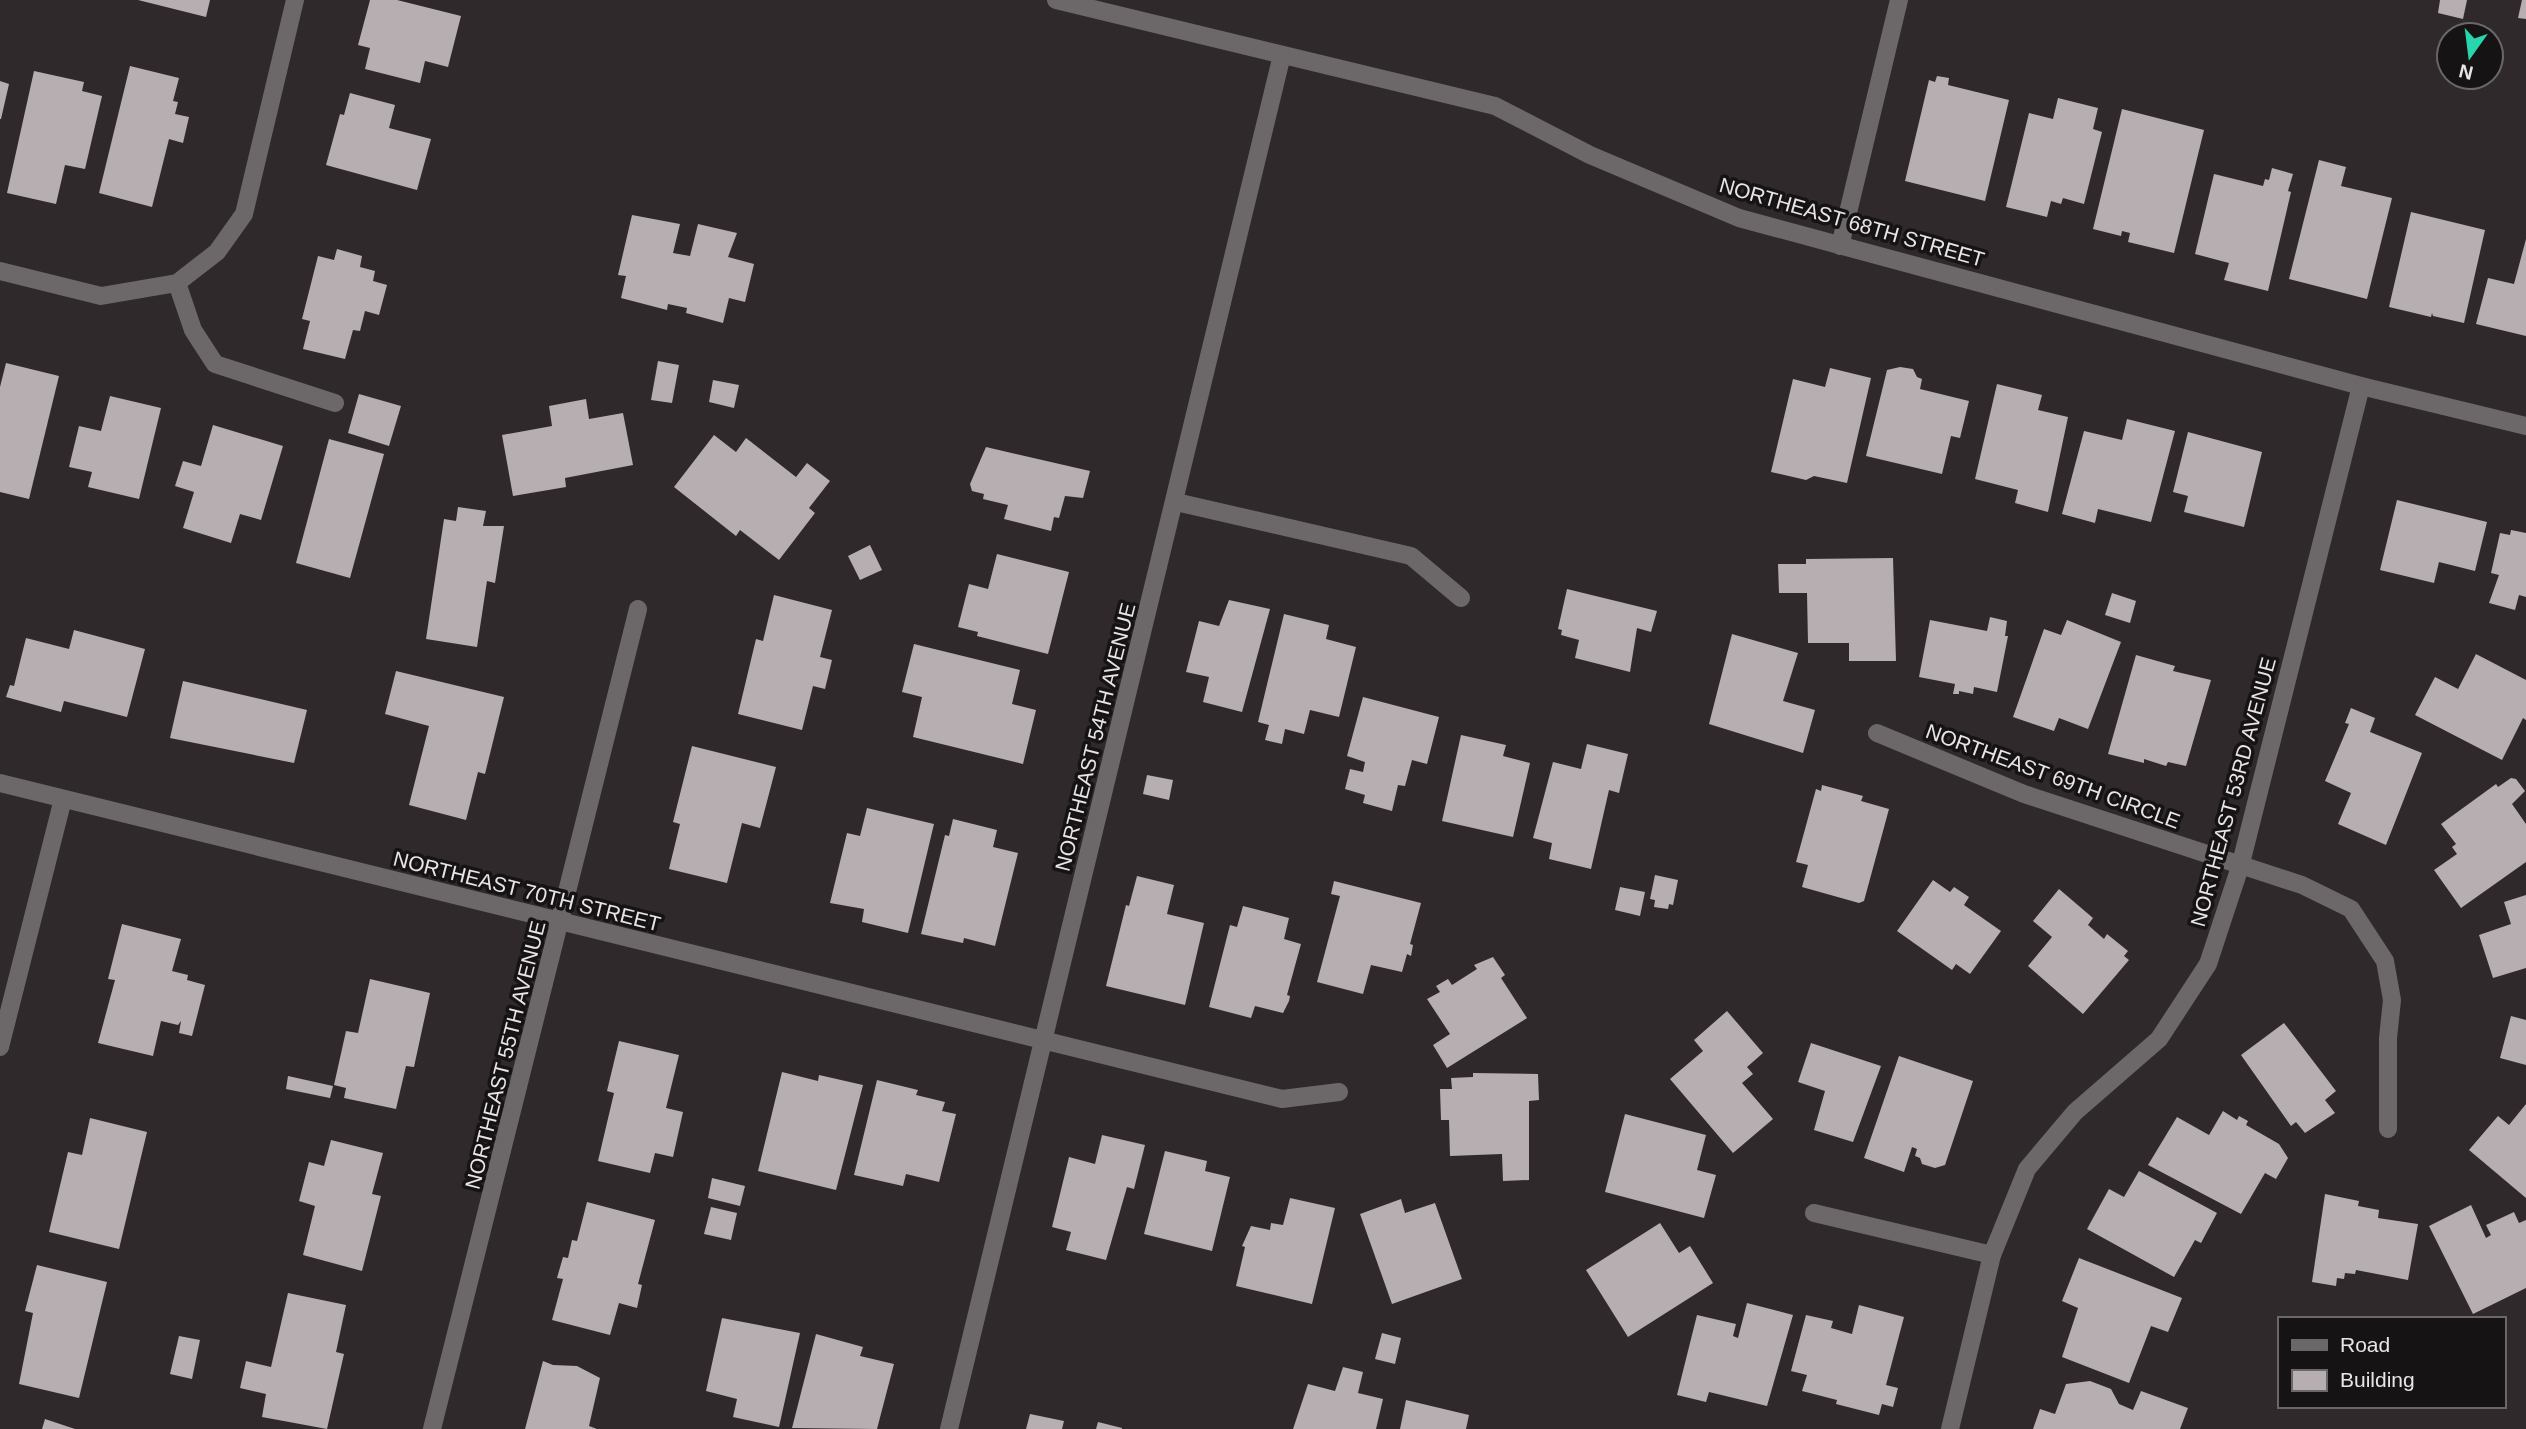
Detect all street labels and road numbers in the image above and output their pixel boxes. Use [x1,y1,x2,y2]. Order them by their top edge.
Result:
street label: NORTHEAST 68TH STREET [1717,173,1987,271]
street label: NORTHEAST 54TH AVENUE [1051,601,1139,873]
street label: NORTHEAST 53RD AVENUE [2186,655,2280,929]
street label: NORTHEAST 69TH CIRCLE [1923,719,2183,833]
street label: NORTHEAST 70TH STREET [391,847,663,935]
street label: NORTHEAST 55TH AVENUE [461,919,549,1191]

